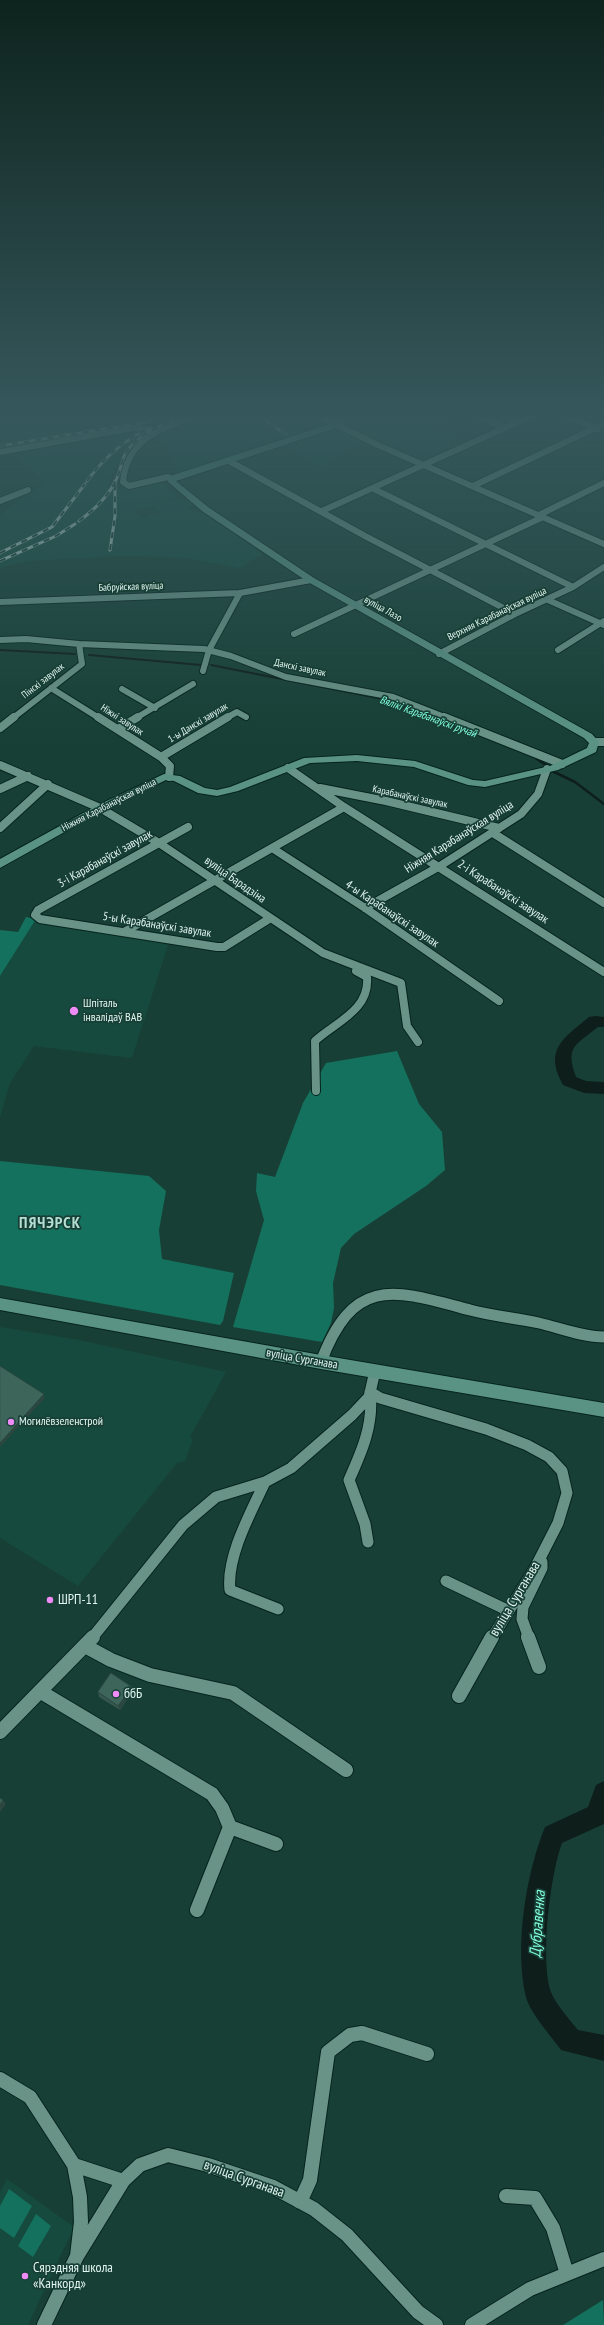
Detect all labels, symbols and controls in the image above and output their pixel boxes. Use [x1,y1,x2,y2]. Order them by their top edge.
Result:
street label: Бабруйская вуліца [98,580,164,594]
street label: Верхняя Карабанаўская вуліца [446,585,548,643]
street label: вуліца Лазо [362,594,404,624]
street label: Данскі завулак [273,657,327,679]
street label: Пінскі завулак [19,661,67,701]
water label: Вялікі Карабанаўскі ручай [378,693,478,741]
street label: 1-ы Данскі завулак [166,700,230,746]
street label: Ніжні завулак [98,702,146,738]
street label: Ніжняя Карабанаўская вуліца [60,776,158,834]
street label: Карабанаўскі завулак [371,783,449,811]
street label: Ніжняя Карабанаўская вуліца [402,798,516,876]
street label: 3-і Карабанаўскі завулак [55,827,155,891]
street label: вуліца Барадзіна [202,854,268,906]
street label: 2-і Карабанаўскі завулак [455,857,551,927]
street label: 4-ы Карабанаўскі завулак [343,877,441,951]
street label: 5-ы Карабанаўскі завулак [102,909,212,941]
place label: Шпіталь інвалідаў ВАВ [83,997,142,1025]
marker: Шпіталь інвалідаў ВАВ [68,1005,80,1017]
district label: ПЯЧЭРСК [19,1213,81,1233]
street label: вуліца Сурганава [265,1346,339,1372]
place label: Могилёвзеленстрой [19,1415,103,1429]
marker: Могилёвзеленстрой [6,1417,16,1427]
street label: вуліца Сурганава [486,1558,544,1640]
place label: ШРП-11 [58,1592,98,1608]
marker: ШРП-11 [45,1595,55,1605]
place label: ббБ [124,1686,142,1702]
marker: ббБ [111,1689,121,1699]
water label: Дубравенка [526,1890,550,1958]
street label: вуліца Сурганава [201,2157,287,2201]
place label: Сярэдняя школа «Канкорд» [33,2260,113,2292]
marker: Сярэдняя школа «Канкорд» [20,2271,30,2281]

